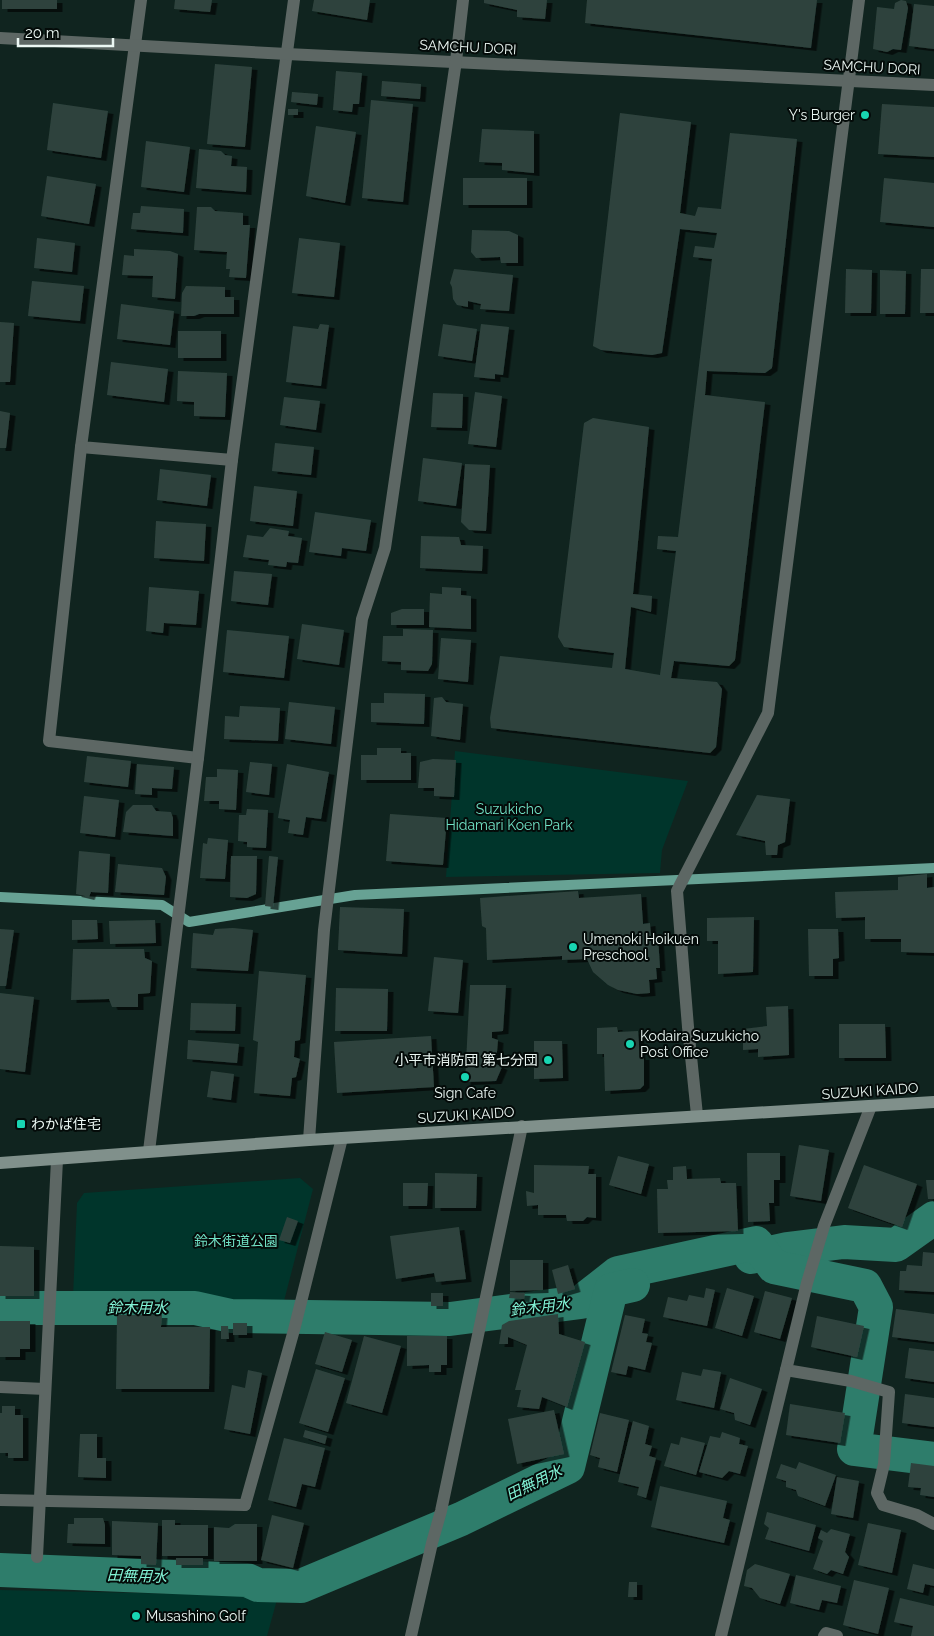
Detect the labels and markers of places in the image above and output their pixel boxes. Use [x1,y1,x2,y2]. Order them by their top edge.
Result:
place label: Y's Burger [789,107,855,123]
marker: Y's Burger [859,109,871,121]
place label: Umenoki Hoikuen Preschool [583,931,699,963]
marker: Umenoki Hoikuen Preschool [567,941,579,953]
place label: Kodaira Suzukicho Post Office [640,1028,759,1060]
marker: Kodaira Suzukicho Post Office [624,1038,636,1050]
place label: 小平市消防団 第七分団 [394,1052,538,1068]
marker: 小平市消防団 第七分団 [542,1054,554,1066]
marker: Sign Cafe [459,1071,471,1083]
place label: Sign Cafe [434,1085,496,1101]
place label: わかば住宅 [31,1116,101,1132]
marker: わかば住宅 [15,1118,27,1130]
place label: Musashino Golf [146,1608,247,1624]
marker: Musashino Golf [130,1610,142,1622]

